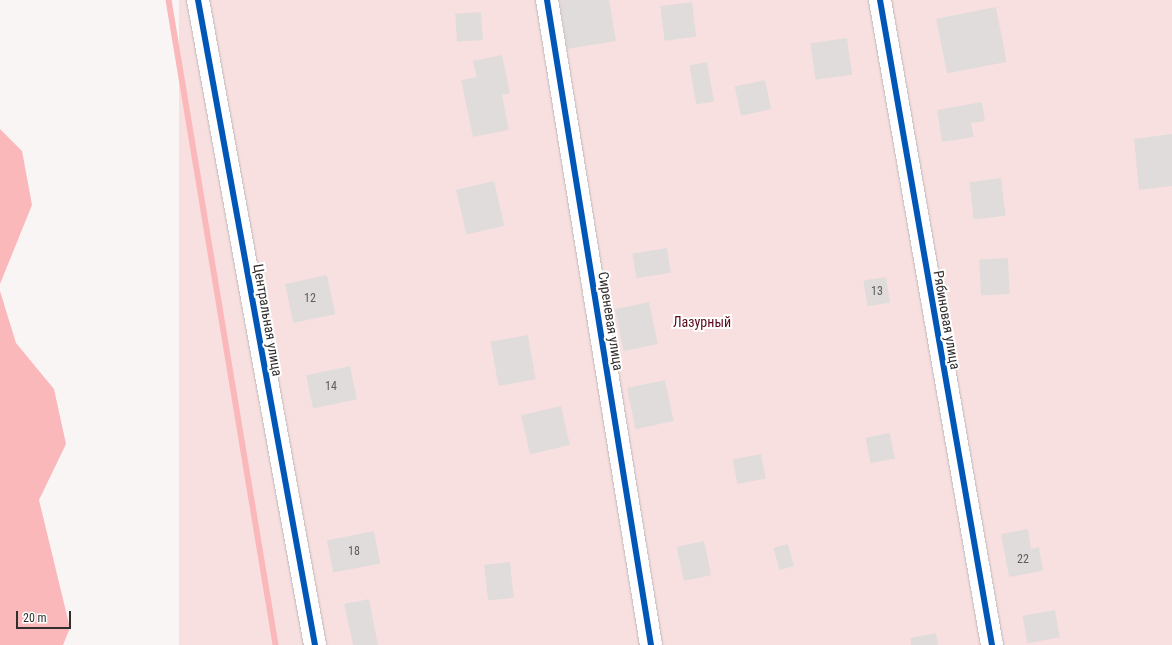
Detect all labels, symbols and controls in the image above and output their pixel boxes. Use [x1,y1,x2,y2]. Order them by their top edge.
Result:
street label: Центральная улица [250,263,286,377]
street label: Рябиновая улица [930,269,964,371]
street label: Сиреневая улица [595,270,627,372]
house number: 13 [871,285,883,299]
house number: 12 [304,292,316,306]
park label: Лазурный [673,314,731,330]
house number: 14 [325,380,337,394]
house number: 18 [348,545,360,559]
house number: 22 [1017,553,1029,567]
scale bar [18,603,73,629]
text: 20 m [23,611,47,625]

